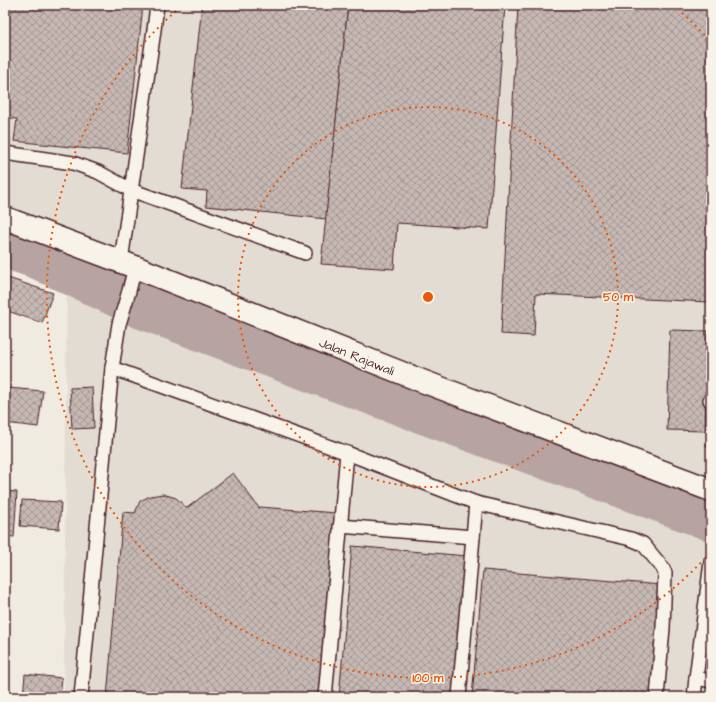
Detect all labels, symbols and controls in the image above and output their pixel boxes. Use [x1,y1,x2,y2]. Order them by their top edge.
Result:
text: 50 m [603,289,634,306]
centre of rings [421,290,435,304]
street label: Jalan Rajawali [316,334,397,380]
text: 100 m [413,670,444,687]

